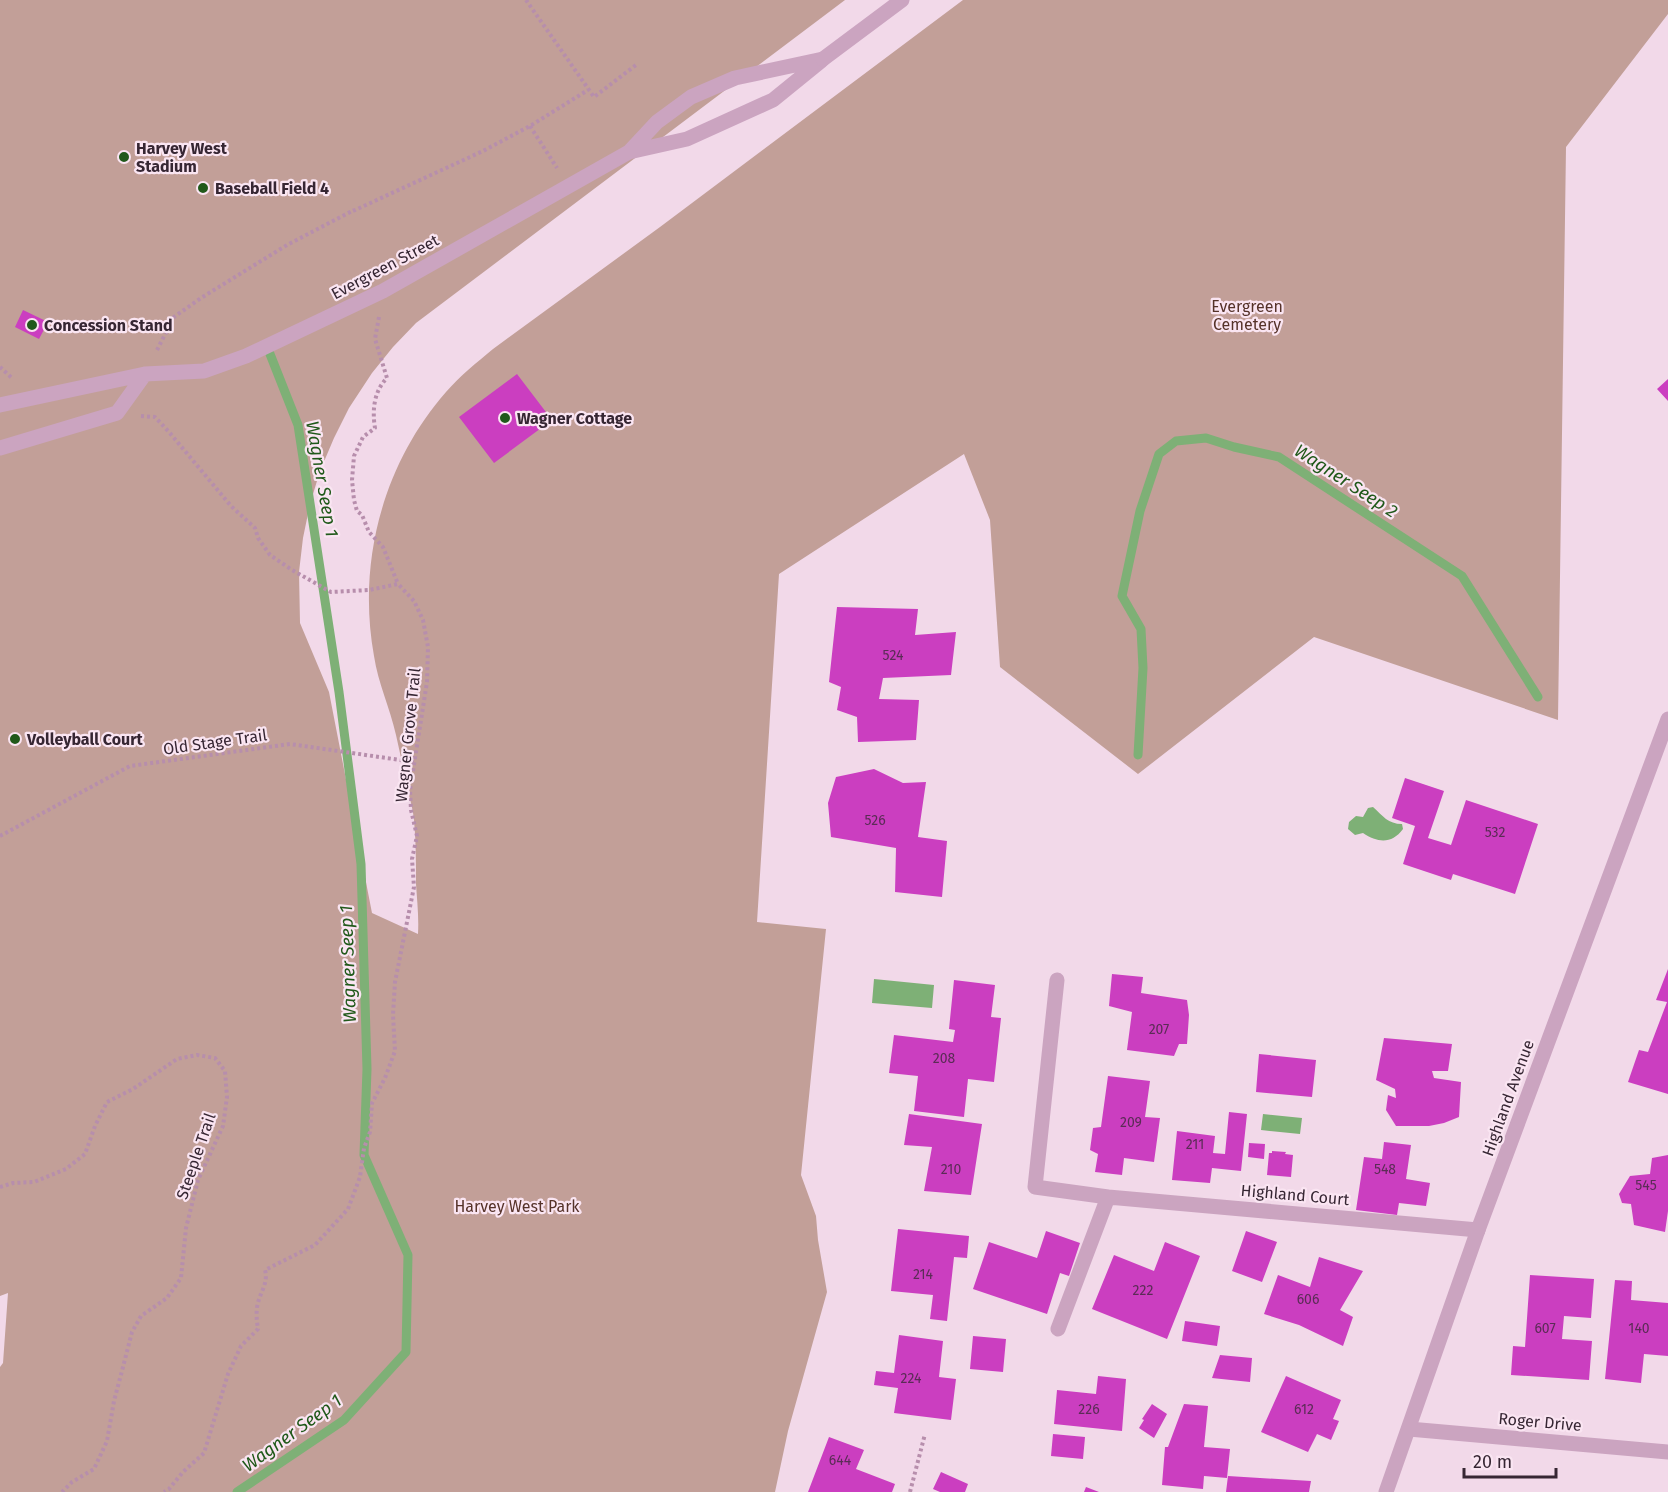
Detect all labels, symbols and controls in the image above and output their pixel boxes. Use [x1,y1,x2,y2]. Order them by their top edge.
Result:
place label: Harvey West Stadium [136,139,228,176]
marker: Harvey West Stadium [117,150,131,164]
place label: Baseball Field 4 [215,179,329,198]
marker: Baseball Field 4 [196,181,210,195]
street label: Evergreen Street [328,231,442,303]
park label: Evergreen Cemetery [1211,297,1283,334]
place label: Concession Stand [44,316,173,335]
marker: Concession Stand [25,318,39,332]
place label: Wagner Cottage [517,409,632,428]
marker: Wagner Cottage [498,411,512,425]
water label: Wagner Seep 1 [301,419,343,539]
water label: Wagner Seep 2 [1290,439,1402,523]
house number: 524 [883,647,904,664]
street label: Wagner Grove Trail [391,666,425,803]
street label: Old Stage Trail [162,725,268,759]
place label: Volleyball Court [26,730,144,749]
marker: Volleyball Court [8,732,22,746]
house number: 526 [864,812,886,829]
house number: 532 [1485,824,1505,841]
water label: Wagner Seep 1 [335,905,361,1023]
house number: 207 [1149,1021,1169,1038]
street label: Highland Avenue [1478,1037,1538,1159]
house number: 208 [933,1050,956,1067]
street label: Steeple Trail [172,1110,220,1202]
house number: 209 [1120,1114,1142,1131]
house number: 211 [1186,1136,1204,1153]
house number: 210 [941,1161,961,1178]
house number: 548 [1374,1161,1396,1178]
house number: 545 [1635,1177,1657,1194]
street label: Highland Court [1240,1181,1350,1209]
park label: Harvey West Park [454,1197,580,1216]
house number: 214 [913,1266,934,1283]
house number: 222 [1133,1282,1153,1299]
house number: 606 [1297,1291,1319,1308]
house number: 607 [1534,1320,1556,1337]
house number: 140 [1628,1320,1650,1337]
house number: 224 [901,1370,922,1387]
water label: Wagner Seep 1 [238,1390,346,1476]
house number: 226 [1078,1401,1100,1418]
house number: 612 [1294,1401,1314,1418]
street label: Roger Drive [1498,1409,1582,1435]
scale bar [1464,1441,1556,1479]
text: 20 m [1473,1451,1512,1473]
house number: 644 [829,1452,852,1469]

